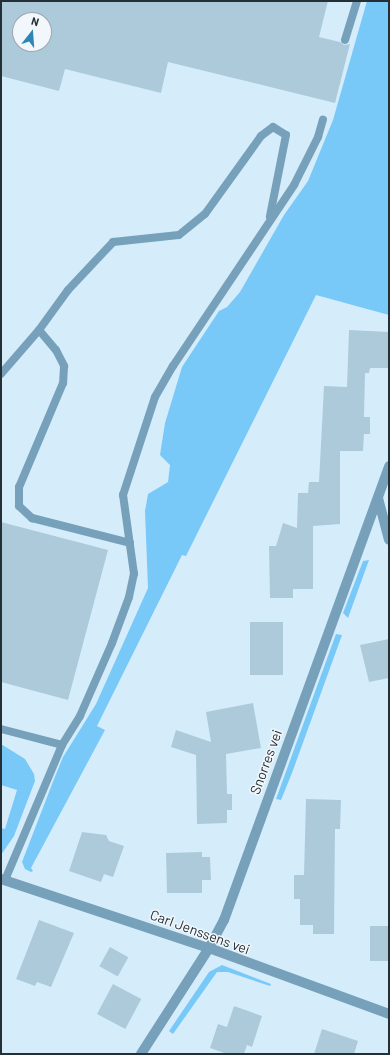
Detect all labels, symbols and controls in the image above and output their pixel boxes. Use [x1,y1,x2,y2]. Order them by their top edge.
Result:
north arrow [12,12,52,52]
text: N [30,14,41,28]
street label: Snorres vei [247,727,285,797]
street label: Carl Jenssens vei [148,906,252,958]

